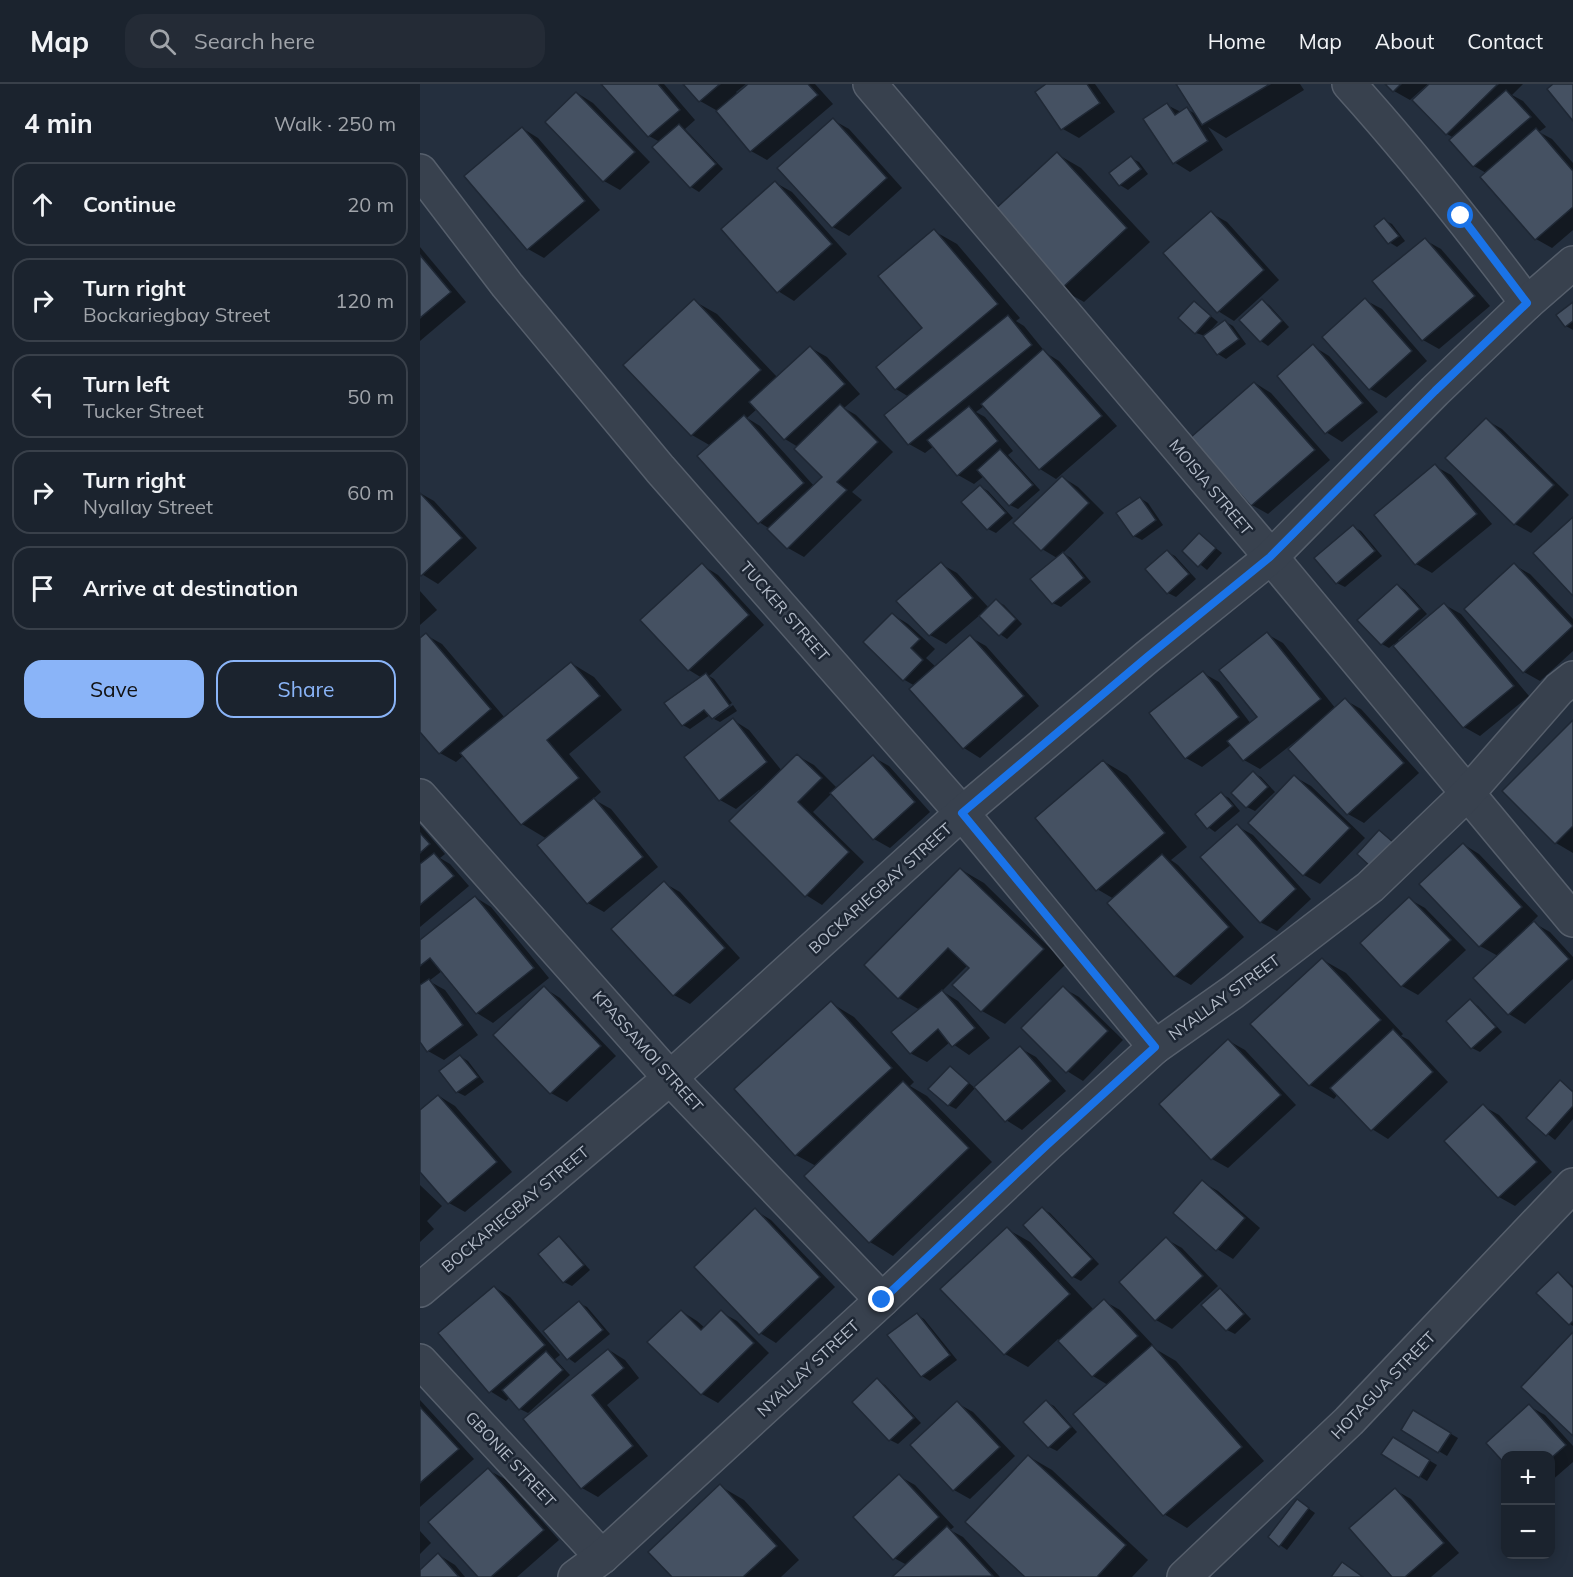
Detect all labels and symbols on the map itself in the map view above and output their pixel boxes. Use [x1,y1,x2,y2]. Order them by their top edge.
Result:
route start [1447,202,1473,228]
street label: MOISIA STREET [1165,435,1257,539]
street label: TUCKER STREET [736,557,834,665]
street label: BOCKARIEGBAY STREET [804,818,956,958]
street label: NYALLAY STREET [1164,950,1284,1044]
street label: KPASSAMOI STREET [588,986,708,1116]
street label: BOCKARIEGBAY STREET [437,1141,593,1276]
route end [868,1286,894,1312]
street label: NYALLAY STREET [753,1315,864,1421]
street label: HOTAGUA STREET [1327,1327,1440,1443]
street label: GBONIE STREET [462,1407,561,1511]

